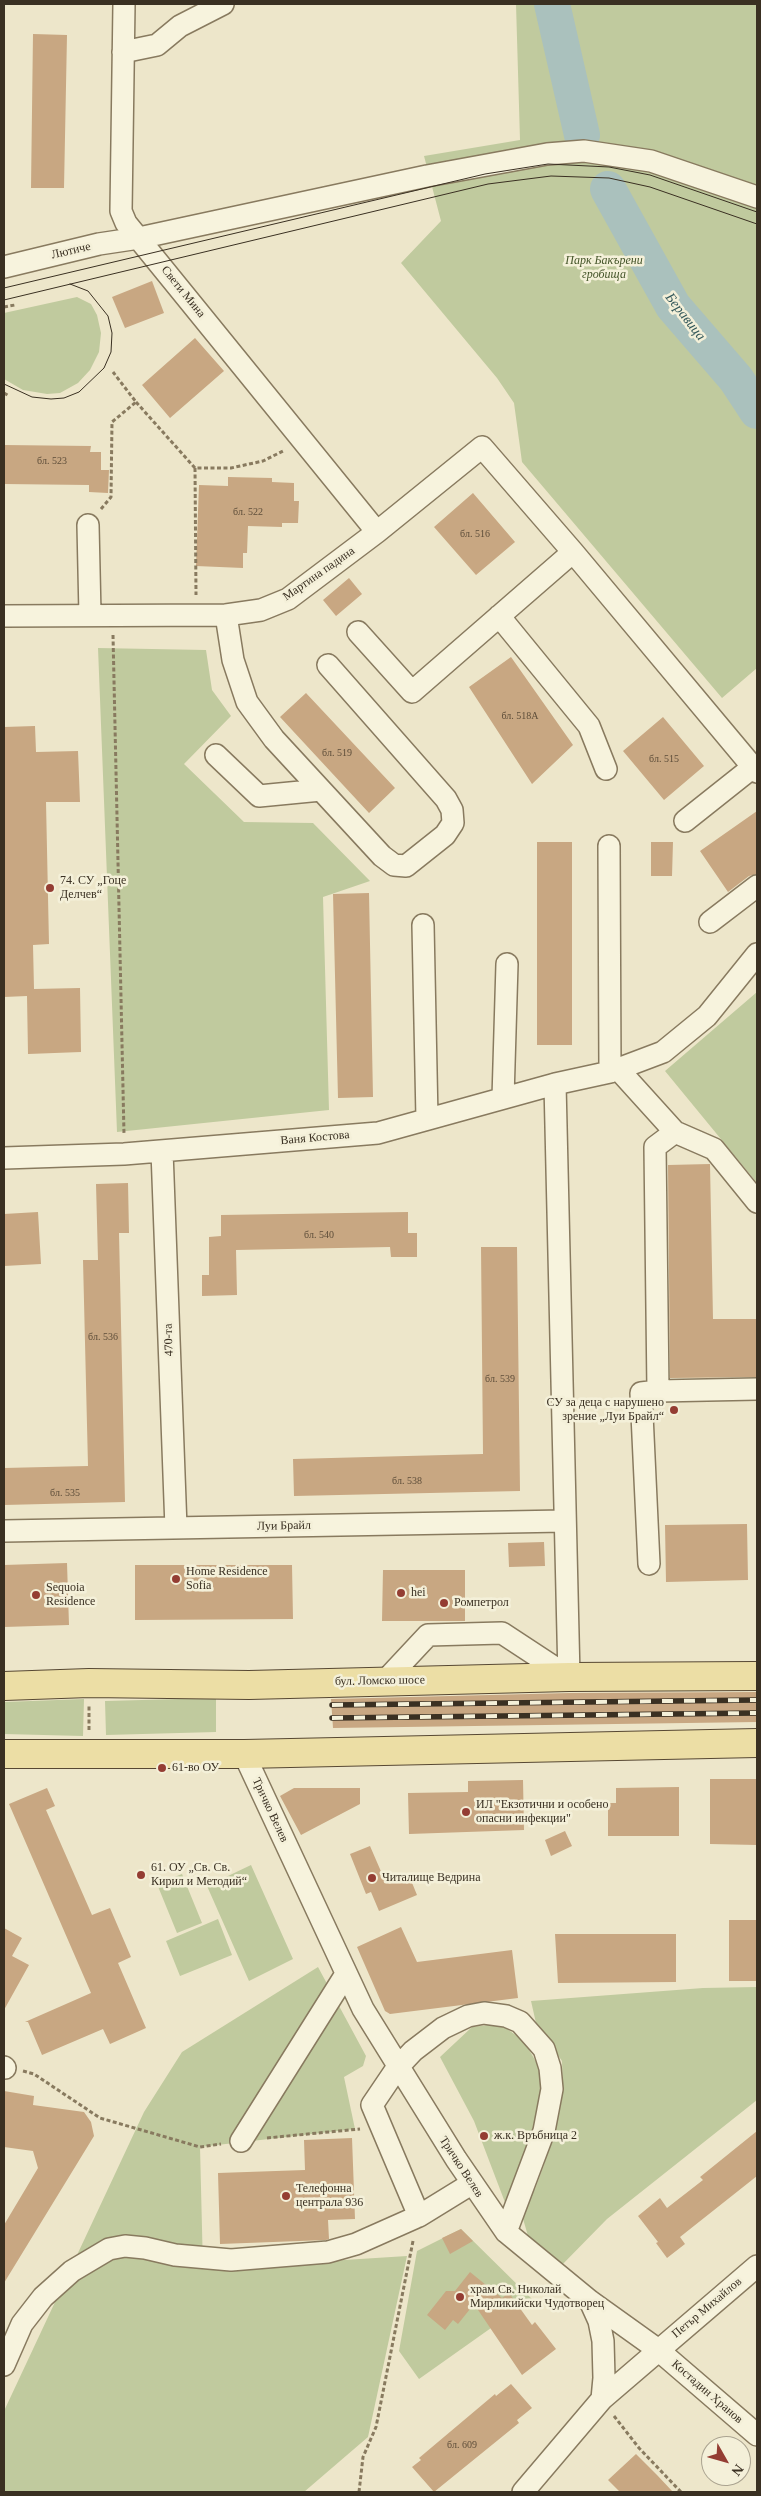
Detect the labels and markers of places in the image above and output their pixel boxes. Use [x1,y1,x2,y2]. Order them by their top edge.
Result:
place label: 74. СУ „Гоце Делчев“ [60,874,126,902]
marker: 74. СУ „Гоце Делчев“ [44,882,56,894]
place label: СУ за деца с нарушено зрение „Луи Брайл“ [547,1396,664,1424]
marker: СУ за деца с нарушено зрение „Луи Брайл“ [668,1404,680,1416]
place label: Home Residence Sofia [186,1565,268,1593]
marker: Home Residence Sofia [170,1573,182,1585]
place label: Sequoia Residence [46,1581,95,1609]
place label: hei [411,1586,426,1600]
marker: hei [395,1587,407,1599]
marker: Sequoia Residence [30,1589,42,1601]
place label: Ромпетрол [454,1596,509,1610]
marker: Ромпетрол [438,1597,450,1609]
place label: 61-во ОУ [172,1761,219,1775]
marker: 61-во ОУ [156,1762,168,1774]
place label: ИЛ "Екзотични и особено опасни инфекции" [476,1798,609,1826]
marker: ИЛ "Екзотични и особено опасни инфекции" [460,1806,472,1818]
place label: 61. ОУ „Св. Св. Кирил и Методий“ [151,1861,247,1889]
marker: 61. ОУ „Св. Св. Кирил и Методий“ [135,1869,147,1881]
place label: Читалище Ведрина [382,1871,480,1885]
marker: Читалище Ведрина [366,1872,378,1884]
place label: ж.к. Връбница 2 [494,2129,577,2143]
marker: ж.к. Връбница 2 [478,2130,490,2142]
place label: Телефонна централа 936 [296,2182,363,2210]
marker: Телефонна централа 936 [280,2190,292,2202]
place label: храм Св. Николай Мирликийски Чудотворец [470,2283,604,2311]
marker: храм Св. Николай Мирликийски Чудотворец [454,2291,466,2303]

